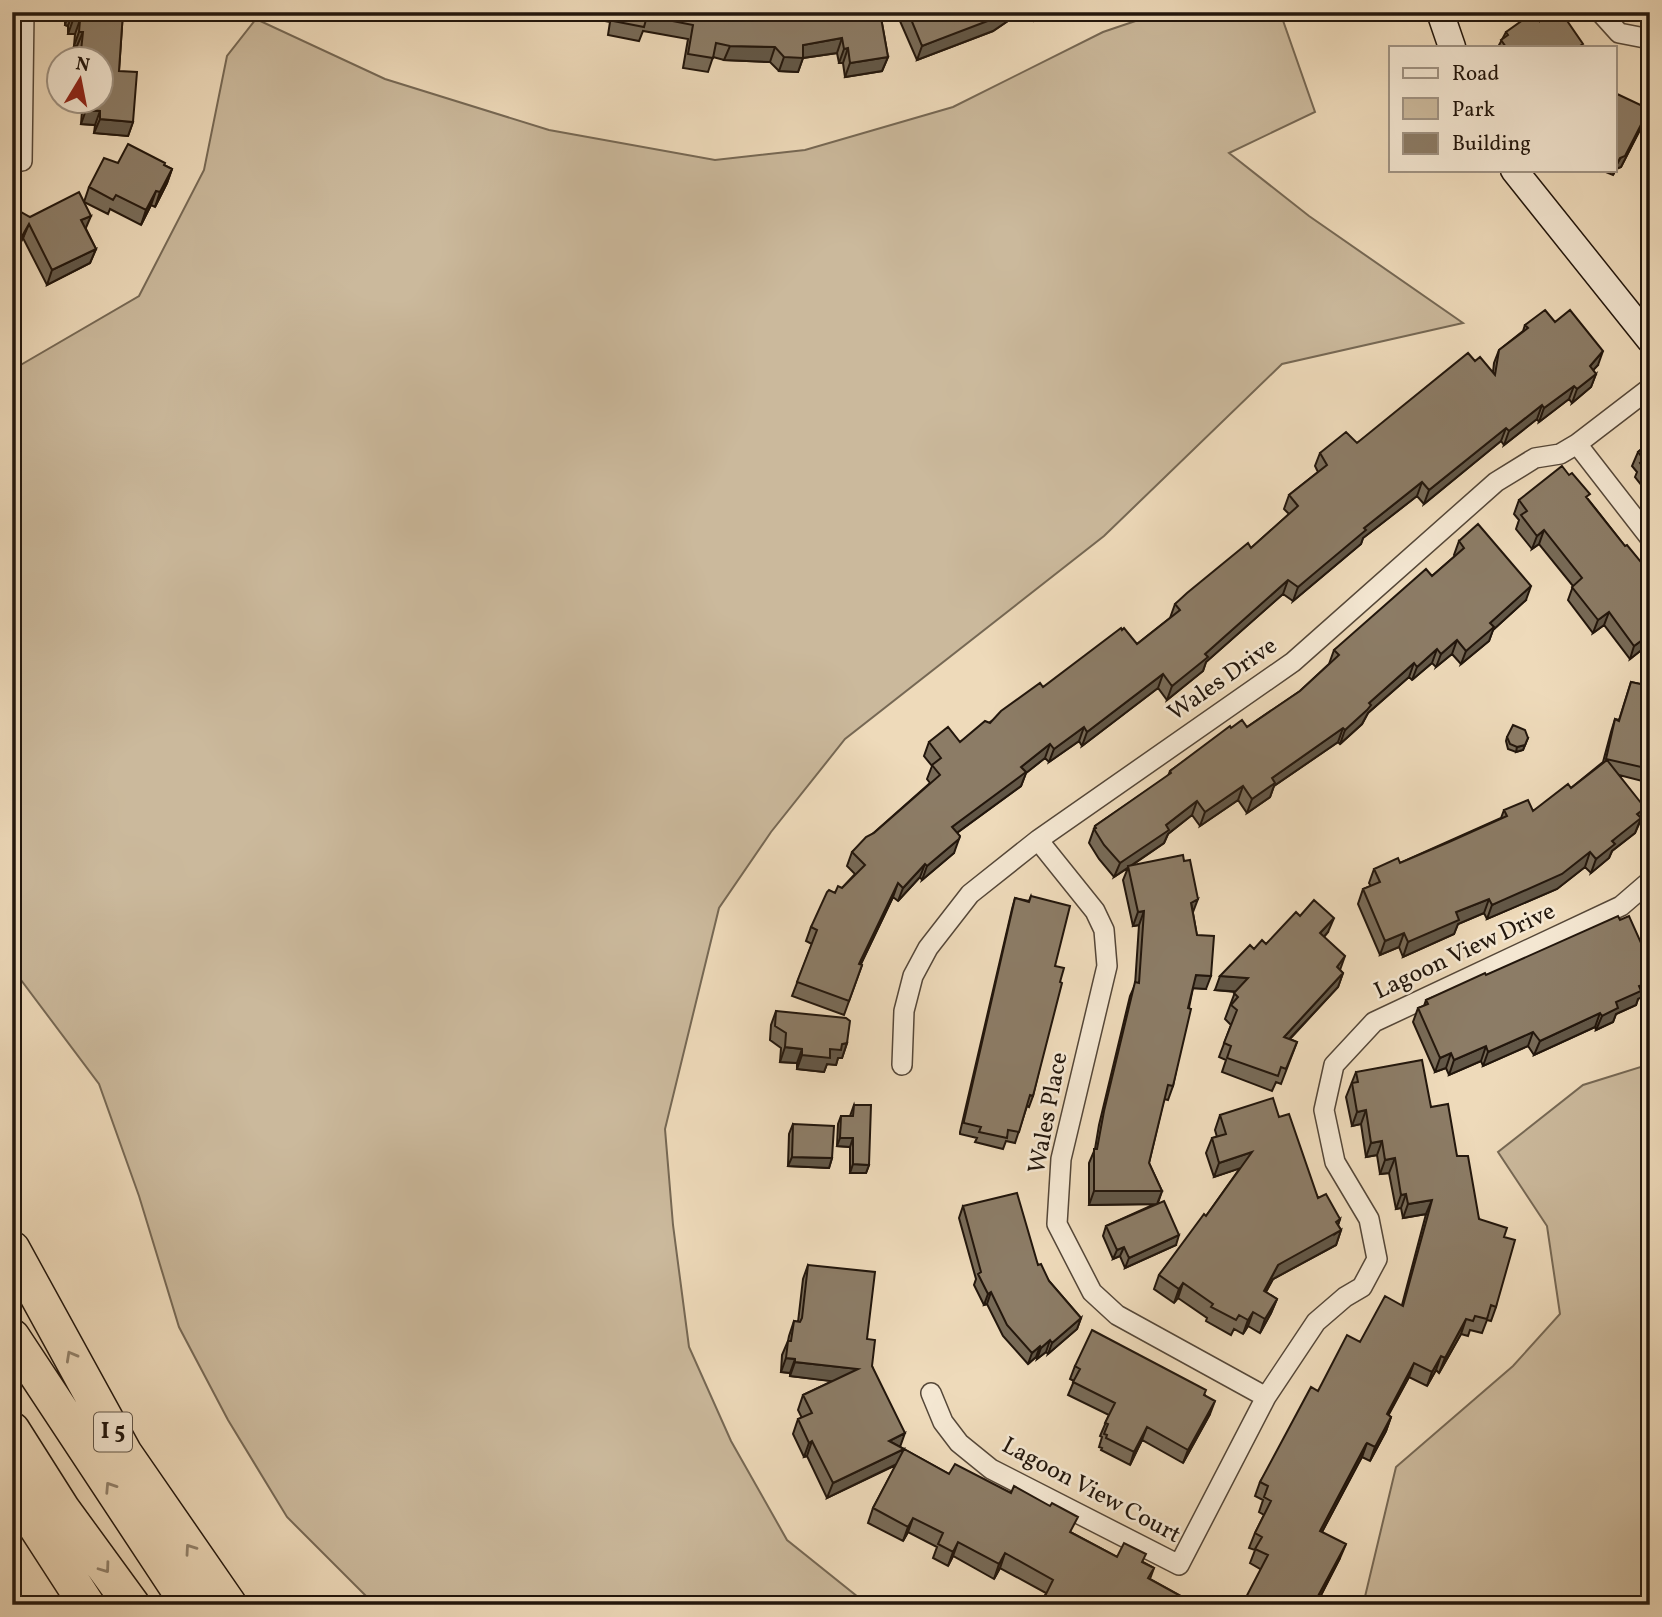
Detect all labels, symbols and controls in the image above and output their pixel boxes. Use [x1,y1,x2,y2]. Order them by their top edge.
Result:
north arrow [46,46,116,116]
legend [1389,46,1616,172]
text: N [74,51,92,79]
text: Road [1452,60,1499,89]
text: Park [1452,96,1495,125]
text: Building [1452,130,1531,159]
street label: Wales Drive [1161,630,1285,730]
street label: Lagoon View Drive [1369,895,1561,1009]
street label: Wales Place [1021,1049,1077,1177]
one-way arrow [65,1350,79,1363]
road number: I 5 [94,1413,132,1452]
street label: Lagoon View Court [995,1429,1187,1553]
one-way arrow [105,1481,118,1494]
one-way arrow [186,1544,198,1557]
one-way arrow [97,1560,109,1573]

